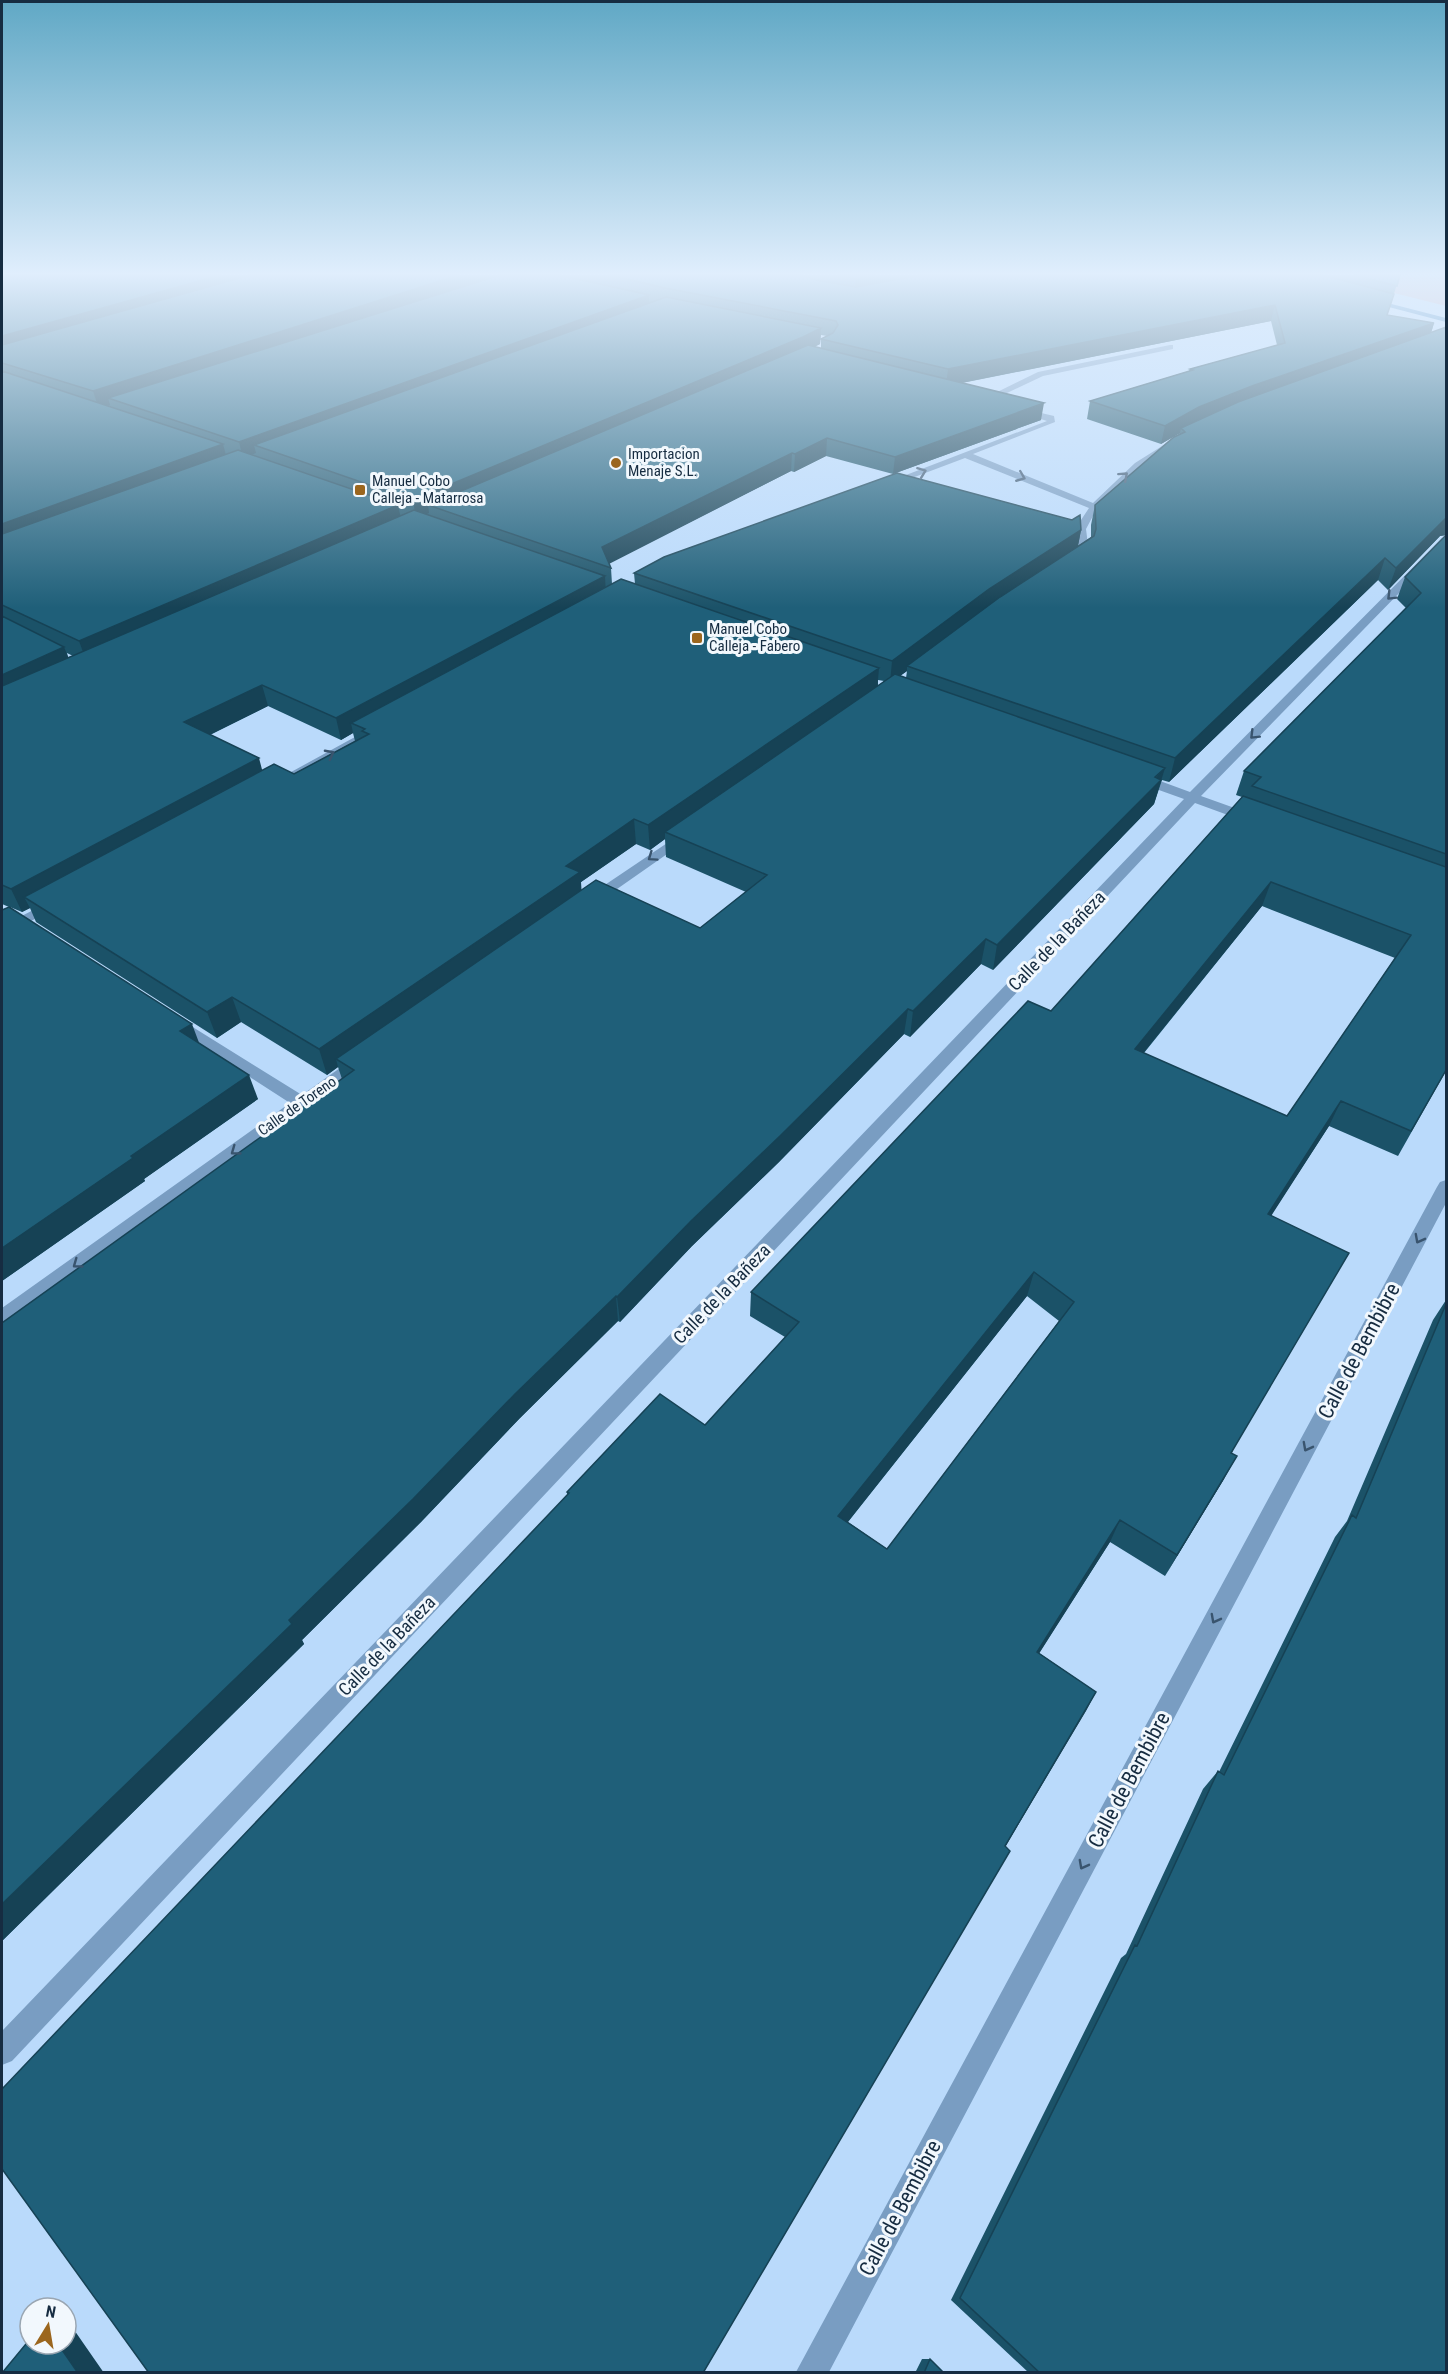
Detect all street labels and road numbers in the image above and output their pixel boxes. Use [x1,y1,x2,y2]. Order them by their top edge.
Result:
street label: Calle de la Bañeza [1004,887,1109,995]
street label: Calle de Toreno [254,1072,340,1140]
street label: Calle de la Bañeza [669,1240,774,1348]
street label: Calle de Bembibre [1313,1279,1405,1423]
street label: Calle de la Bañeza [334,1592,439,1700]
street label: Calle de Bembibre [1083,1708,1175,1852]
street label: Calle de Bembibre [854,2136,946,2280]

